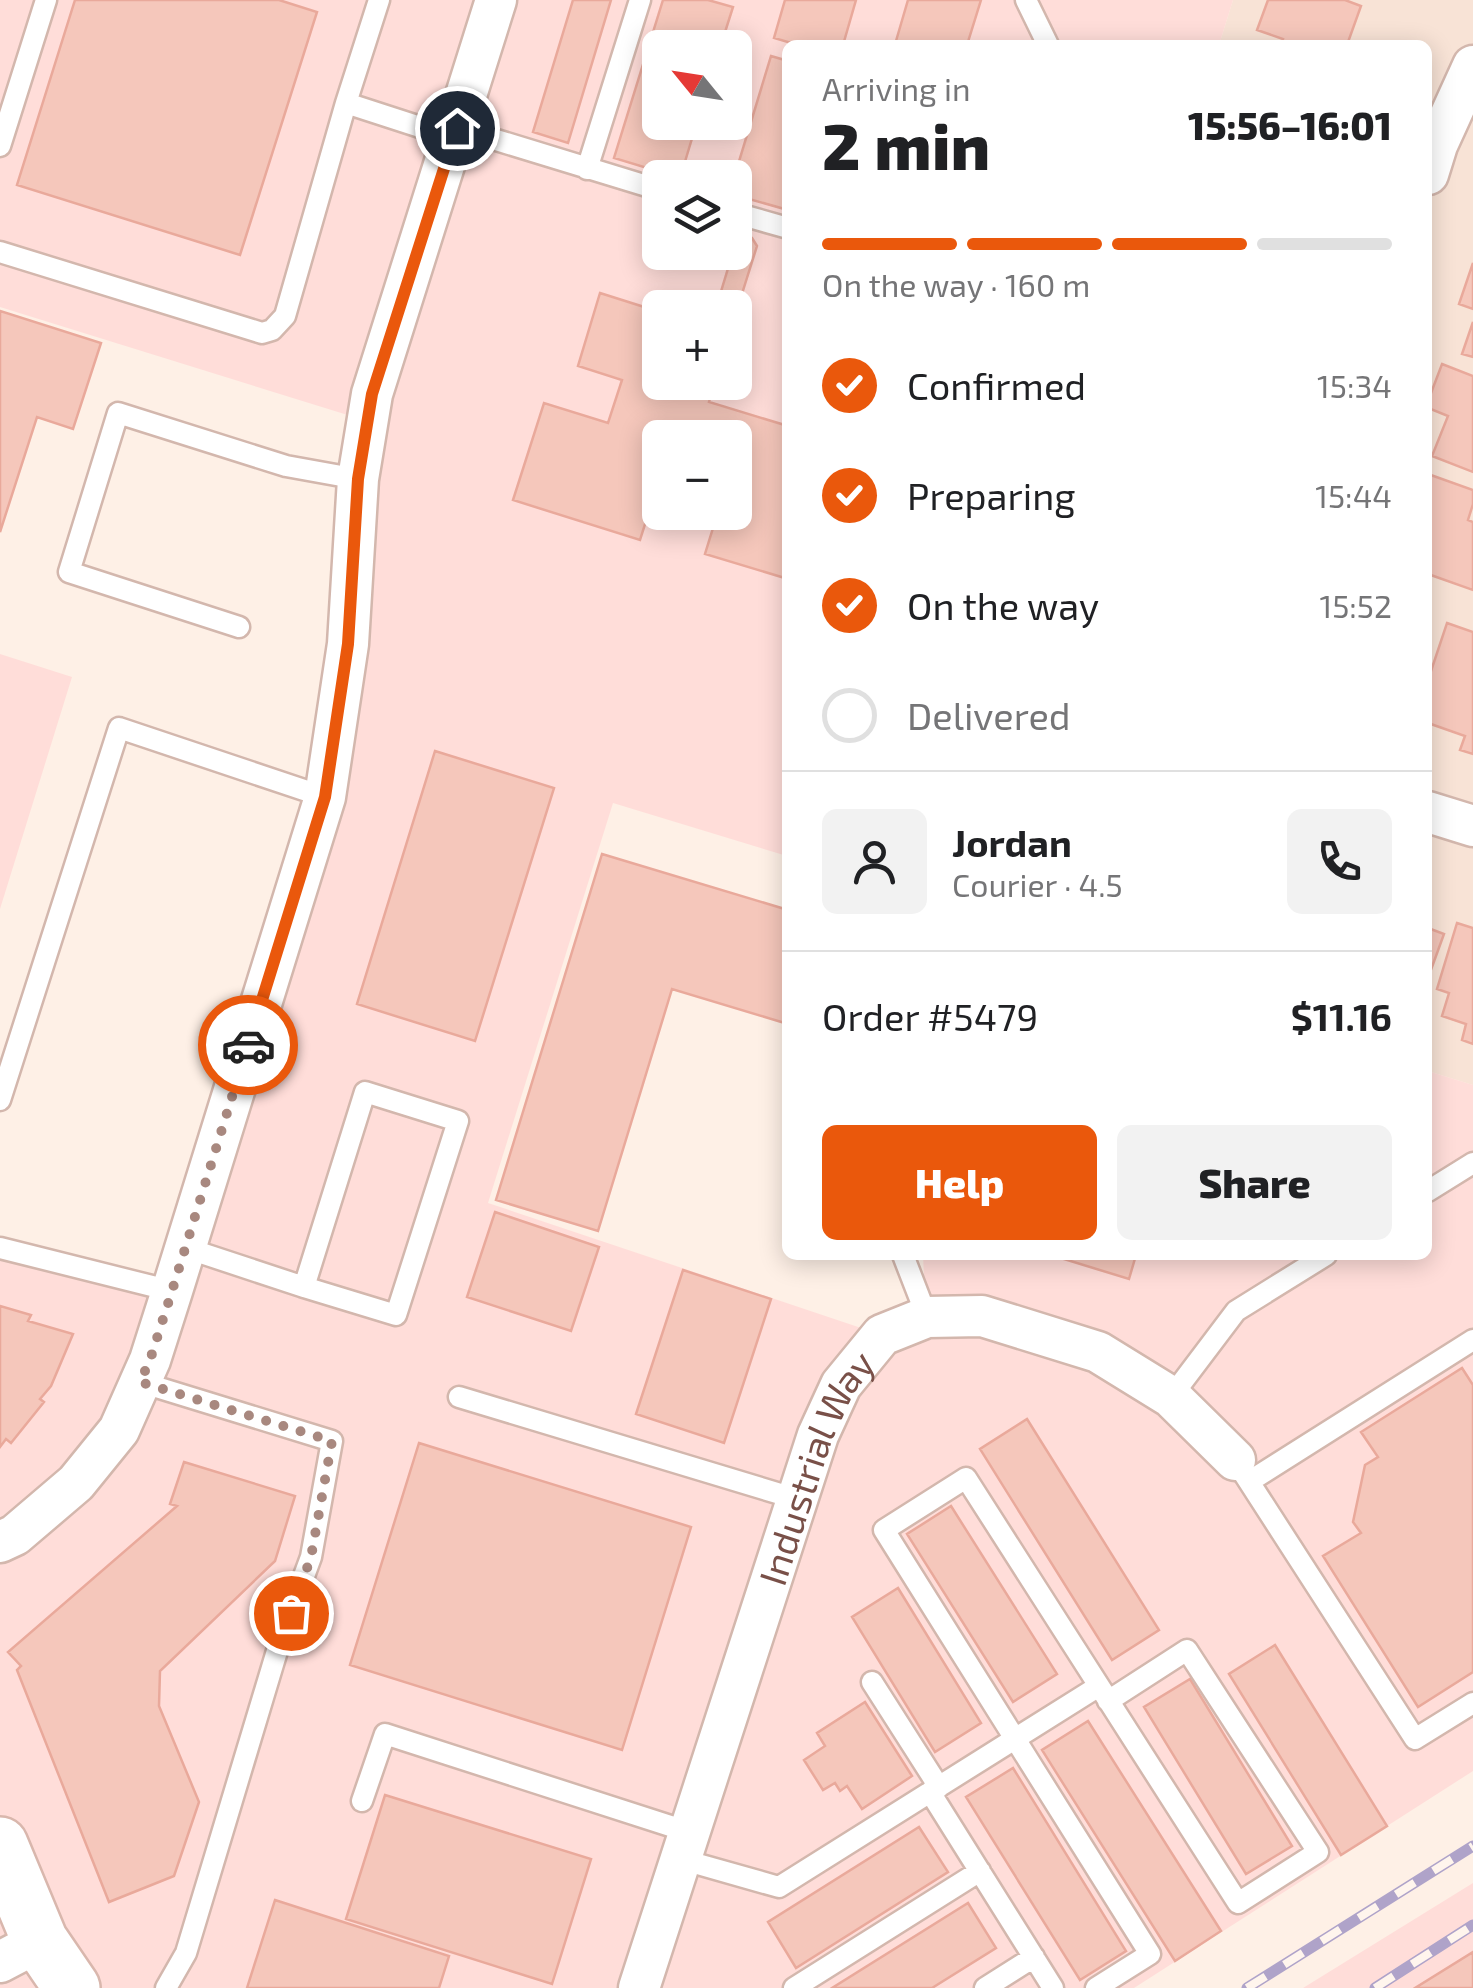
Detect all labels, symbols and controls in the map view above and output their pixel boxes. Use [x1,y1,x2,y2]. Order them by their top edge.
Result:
north arrow [642,30,752,140]
map controls [642,30,752,530]
text: Arriving in [822,69,971,107]
pin [415,86,500,171]
icon: home [430,101,485,156]
text: 15:56–16:01 [1188,102,1392,148]
text: 2 min [822,105,990,183]
button: layers [642,160,752,270]
text: On the way · 160 m [822,265,1090,303]
button: + [642,290,752,400]
icon: check [822,358,877,413]
text: Confirmed [907,362,1086,408]
text: 15:34 [1317,366,1392,404]
button: − [642,420,752,530]
icon: check [822,468,877,523]
text: Preparing [907,472,1075,518]
text: 15:44 [1315,476,1392,514]
icon: check [822,578,877,633]
text: On the way [907,582,1099,628]
text: 15:52 [1319,586,1392,624]
text: Delivered [907,692,1071,738]
button: person [822,809,927,914]
button: phone [1287,809,1392,914]
text: Jordan [952,819,1072,865]
text: Courier · 4.5 [952,865,1123,903]
text: Order #5479 [822,993,1038,1039]
text: $11.16 [1291,993,1392,1039]
courier [198,995,298,1095]
icon: car [221,1018,276,1073]
button: Help [822,1125,1097,1240]
button: Share [1117,1125,1392,1240]
street label: Industrial Way [748,1341,883,1591]
pin [249,1571,334,1656]
icon: bag [264,1586,319,1641]

